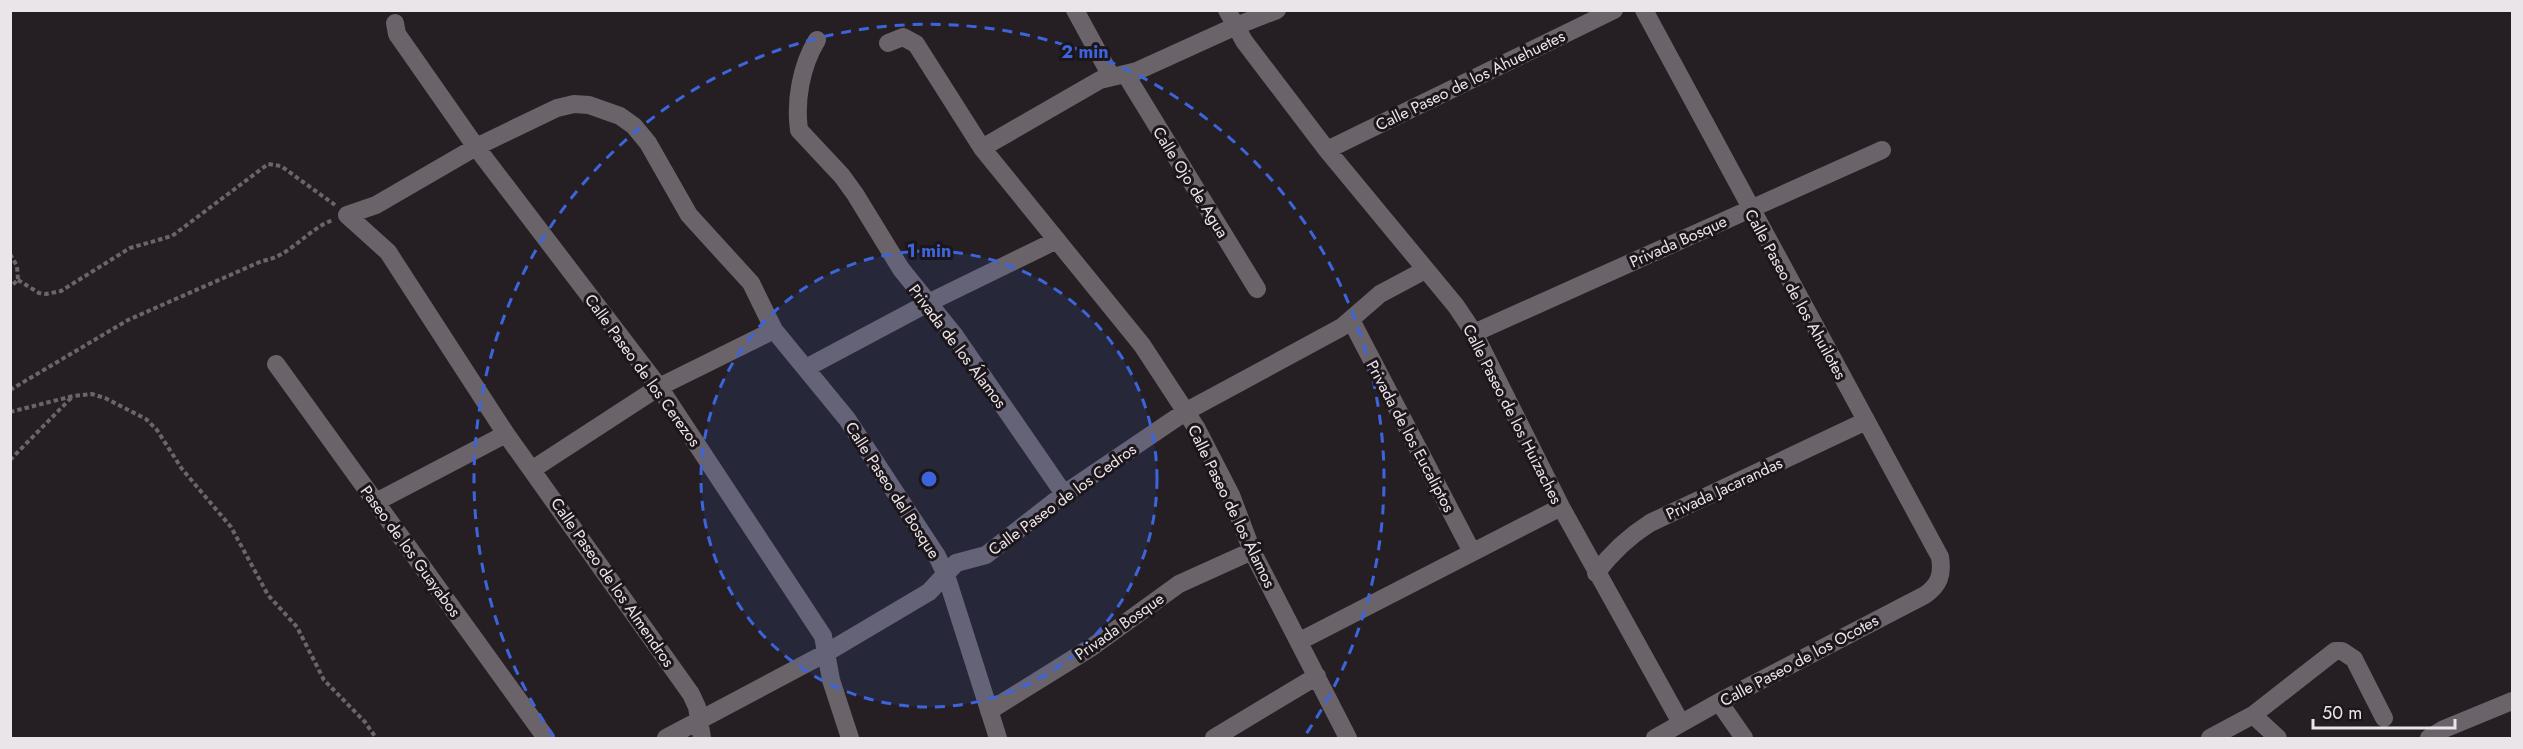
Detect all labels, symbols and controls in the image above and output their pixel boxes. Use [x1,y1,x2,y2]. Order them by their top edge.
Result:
street label: Calle Paseo de los Ahuehuetes [1372,24,1569,136]
text: 2 min [1061,39,1109,65]
street label: Calle Ojo de Agua [1147,122,1234,242]
street label: Calle Paseo de los Ahuilotes [1739,205,1852,384]
street label: Privada Bosque [1626,210,1731,273]
text: 1 min [907,238,951,264]
street label: Privada de los Álamos [903,280,1012,413]
street label: Calle Paseo de los Cerezos [579,289,706,451]
street label: Calle Paseo de los Huizaches [1457,320,1568,508]
street label: Privada de los Eucaliptos [1361,356,1460,516]
street label: Calle Paseo del Bosque [840,417,946,563]
street label: Calle Paseo de los Álamos [1182,421,1281,592]
street label: Calle Paseo de los Cedros [984,438,1141,561]
street label: Privada Jacarandas [1662,451,1786,526]
centre of rings [919,469,939,489]
street label: Paseo de los Guayabos [355,481,466,622]
street label: Calle Paseo de los Almendros [545,493,680,672]
street label: Privada Bosque [1070,587,1169,666]
street label: Calle Paseo de los Ocotes [1716,609,1883,712]
scale bar [2313,692,2456,730]
text: 50 m [2322,700,2362,726]

